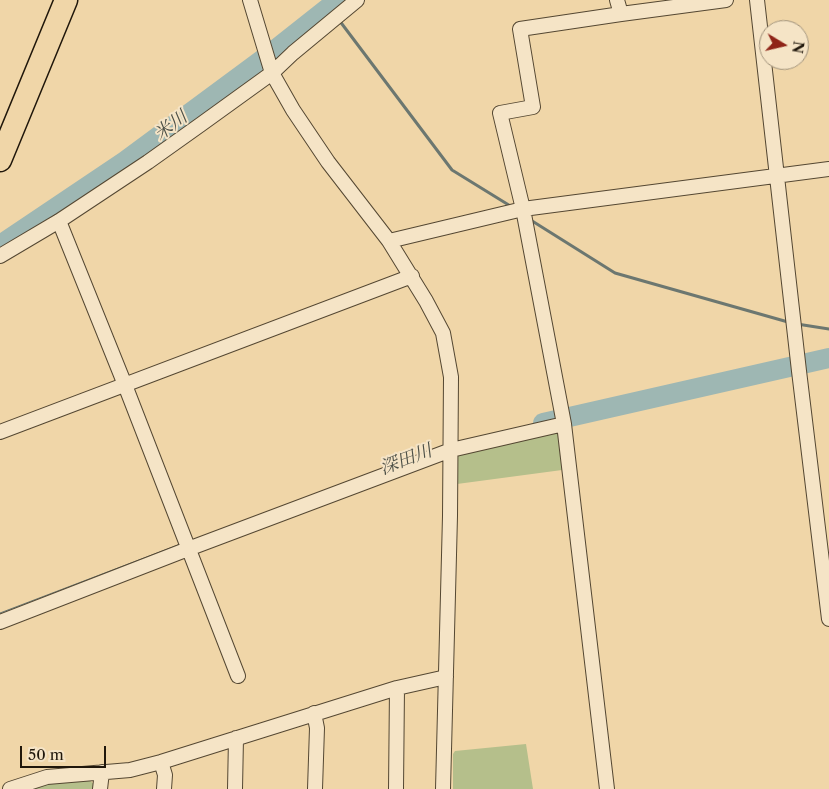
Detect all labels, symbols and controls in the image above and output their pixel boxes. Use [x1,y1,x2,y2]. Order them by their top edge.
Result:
north arrow [759,20,809,70]
text: N [788,40,808,55]
water label: 米川 [150,107,192,145]
water label: 深田川 [377,440,435,480]
scale bar [22,736,109,768]
text: 50 m [28,745,64,764]

